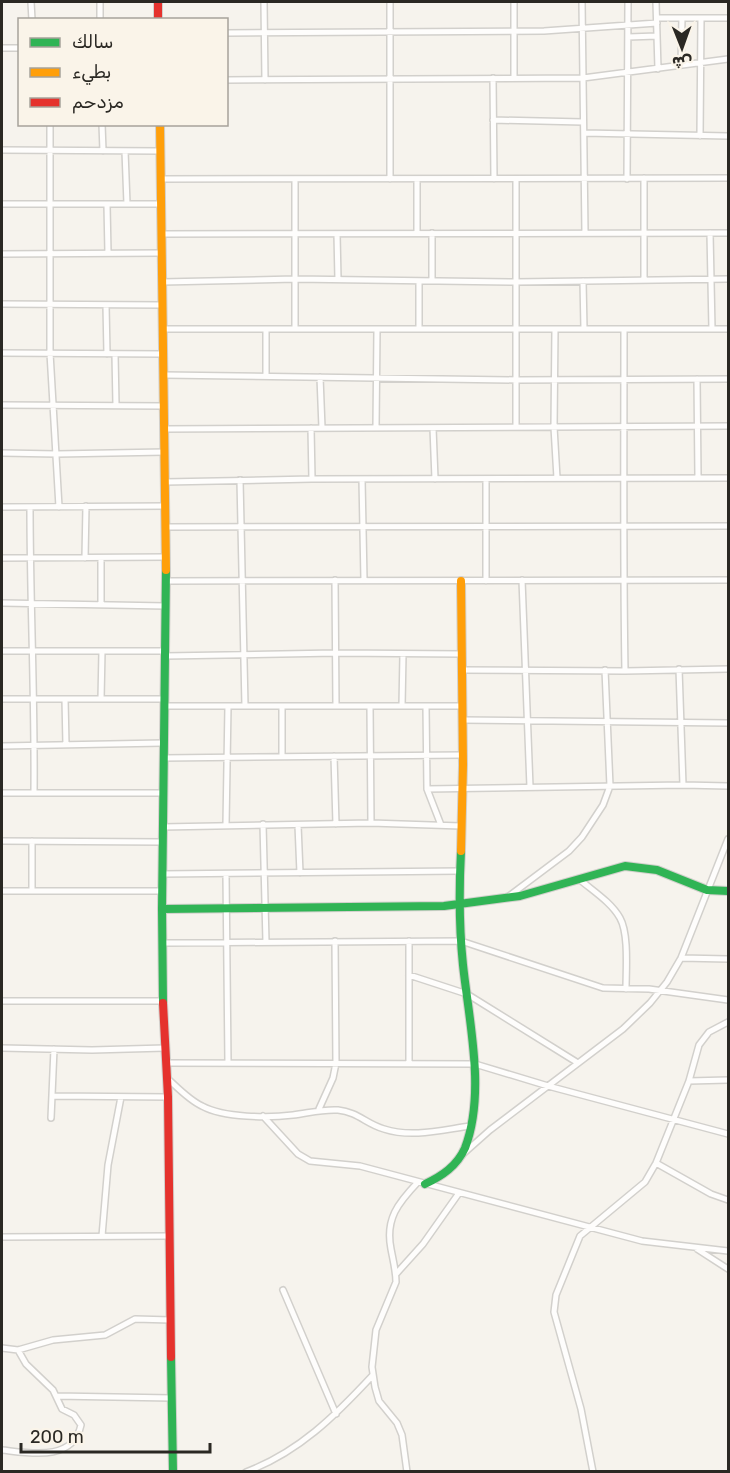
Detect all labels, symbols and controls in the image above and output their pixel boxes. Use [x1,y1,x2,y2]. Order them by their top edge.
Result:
legend [18,18,228,126]
north arrow [652,18,712,78]
text: سالك [72,31,113,53]
text: ش [672,53,693,72]
text: بطيء [72,61,111,85]
text: مزدحم [72,91,124,114]
scale bar [21,1416,210,1454]
text: 200 m [30,1426,84,1448]

